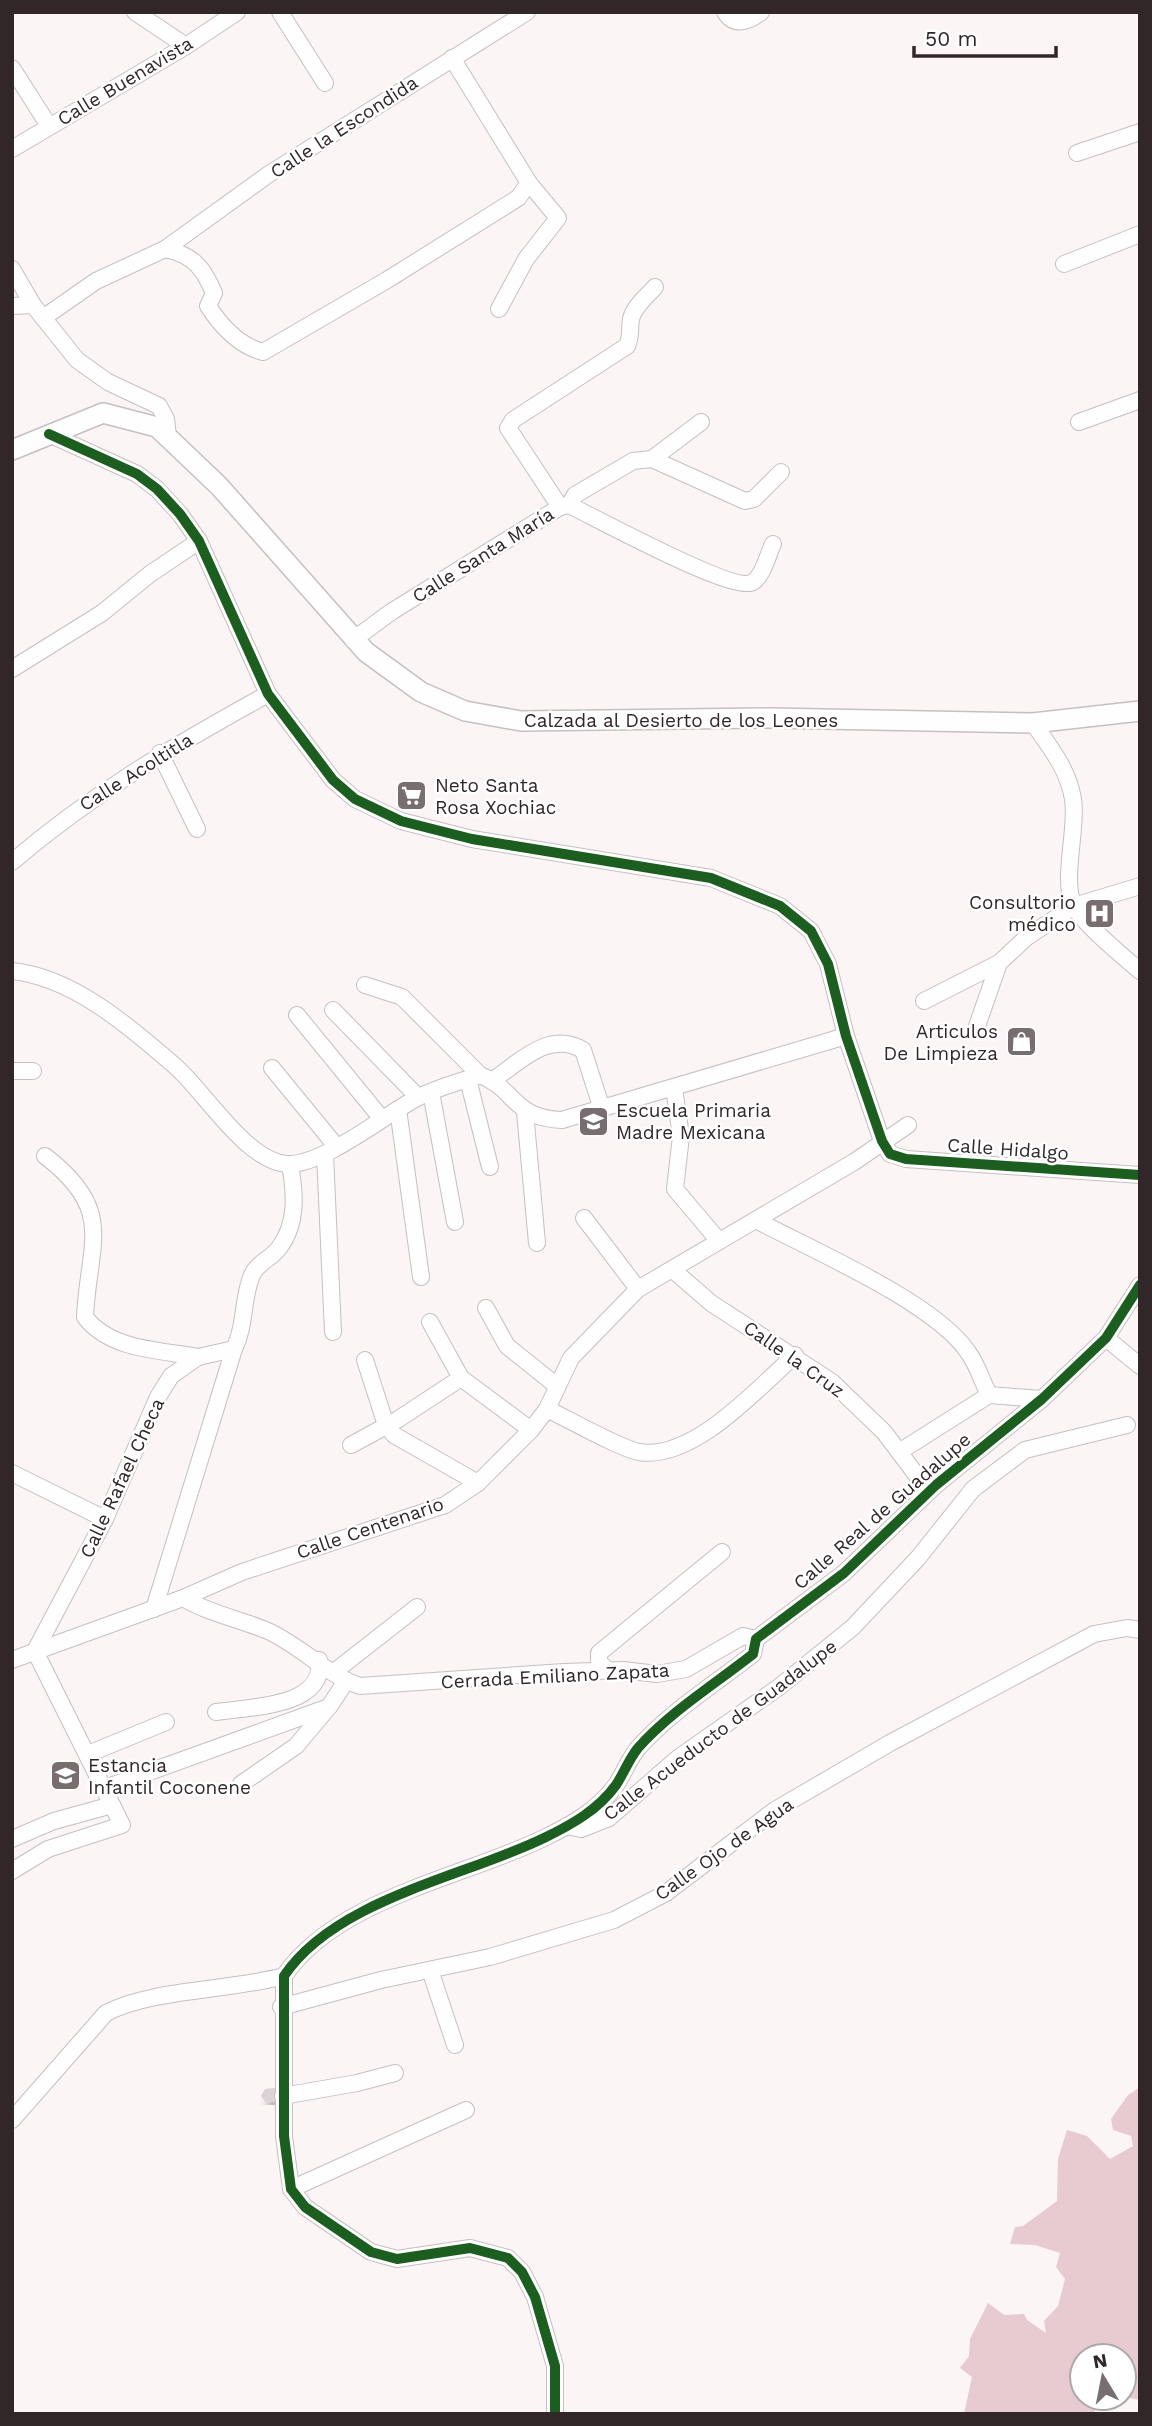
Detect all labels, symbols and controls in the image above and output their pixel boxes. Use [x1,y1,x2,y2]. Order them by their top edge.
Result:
scale bar [914,14,1056,58]
text: 50 m [925,26,977,51]
street label: Calle Buenavista [53,31,197,130]
street label: Calle la Escondida [266,71,422,183]
street label: Calle Santa María [408,502,558,608]
street label: Calzada al Desierto de los Leones [524,709,838,732]
street label: Calle Acoltitla [75,728,197,816]
place label: Neto Santa Rosa Xochiac [435,774,556,819]
supermarket icon: Neto Santa Rosa Xochiac [395,779,429,813]
place label: Consultorio médico [969,891,1076,936]
hospital icon: Consultorio médico [1082,896,1116,930]
place label: Articulos De Limpieza [884,1020,998,1065]
shop icon: Articulos De Limpieza [1004,1025,1038,1059]
place label: Escuela Primaria Madre Mexicana [616,1099,771,1144]
school or university icon: Escuela Primaria Madre Mexicana [576,1104,610,1138]
street label: Calle Hidalgo [946,1133,1070,1165]
street label: Calle la Cruz [739,1316,849,1402]
street label: Calle Rafael Checa [75,1394,169,1562]
street label: Calle Real de Guadalupe [789,1428,975,1594]
street label: Calle Centenario [293,1492,447,1564]
street label: Calle Acueducto de Guadalupe [599,1635,841,1825]
street label: Cerrada Emiliano Zapata [440,1659,670,1693]
place label: Estancia Infantil Coconene [88,1754,251,1799]
school or university icon: Estancia Infantil Coconene [48,1759,82,1793]
street label: Calle Ojo de Agua [650,1793,798,1905]
north arrow [1068,2342,1138,2412]
text: N [1091,2348,1109,2373]

